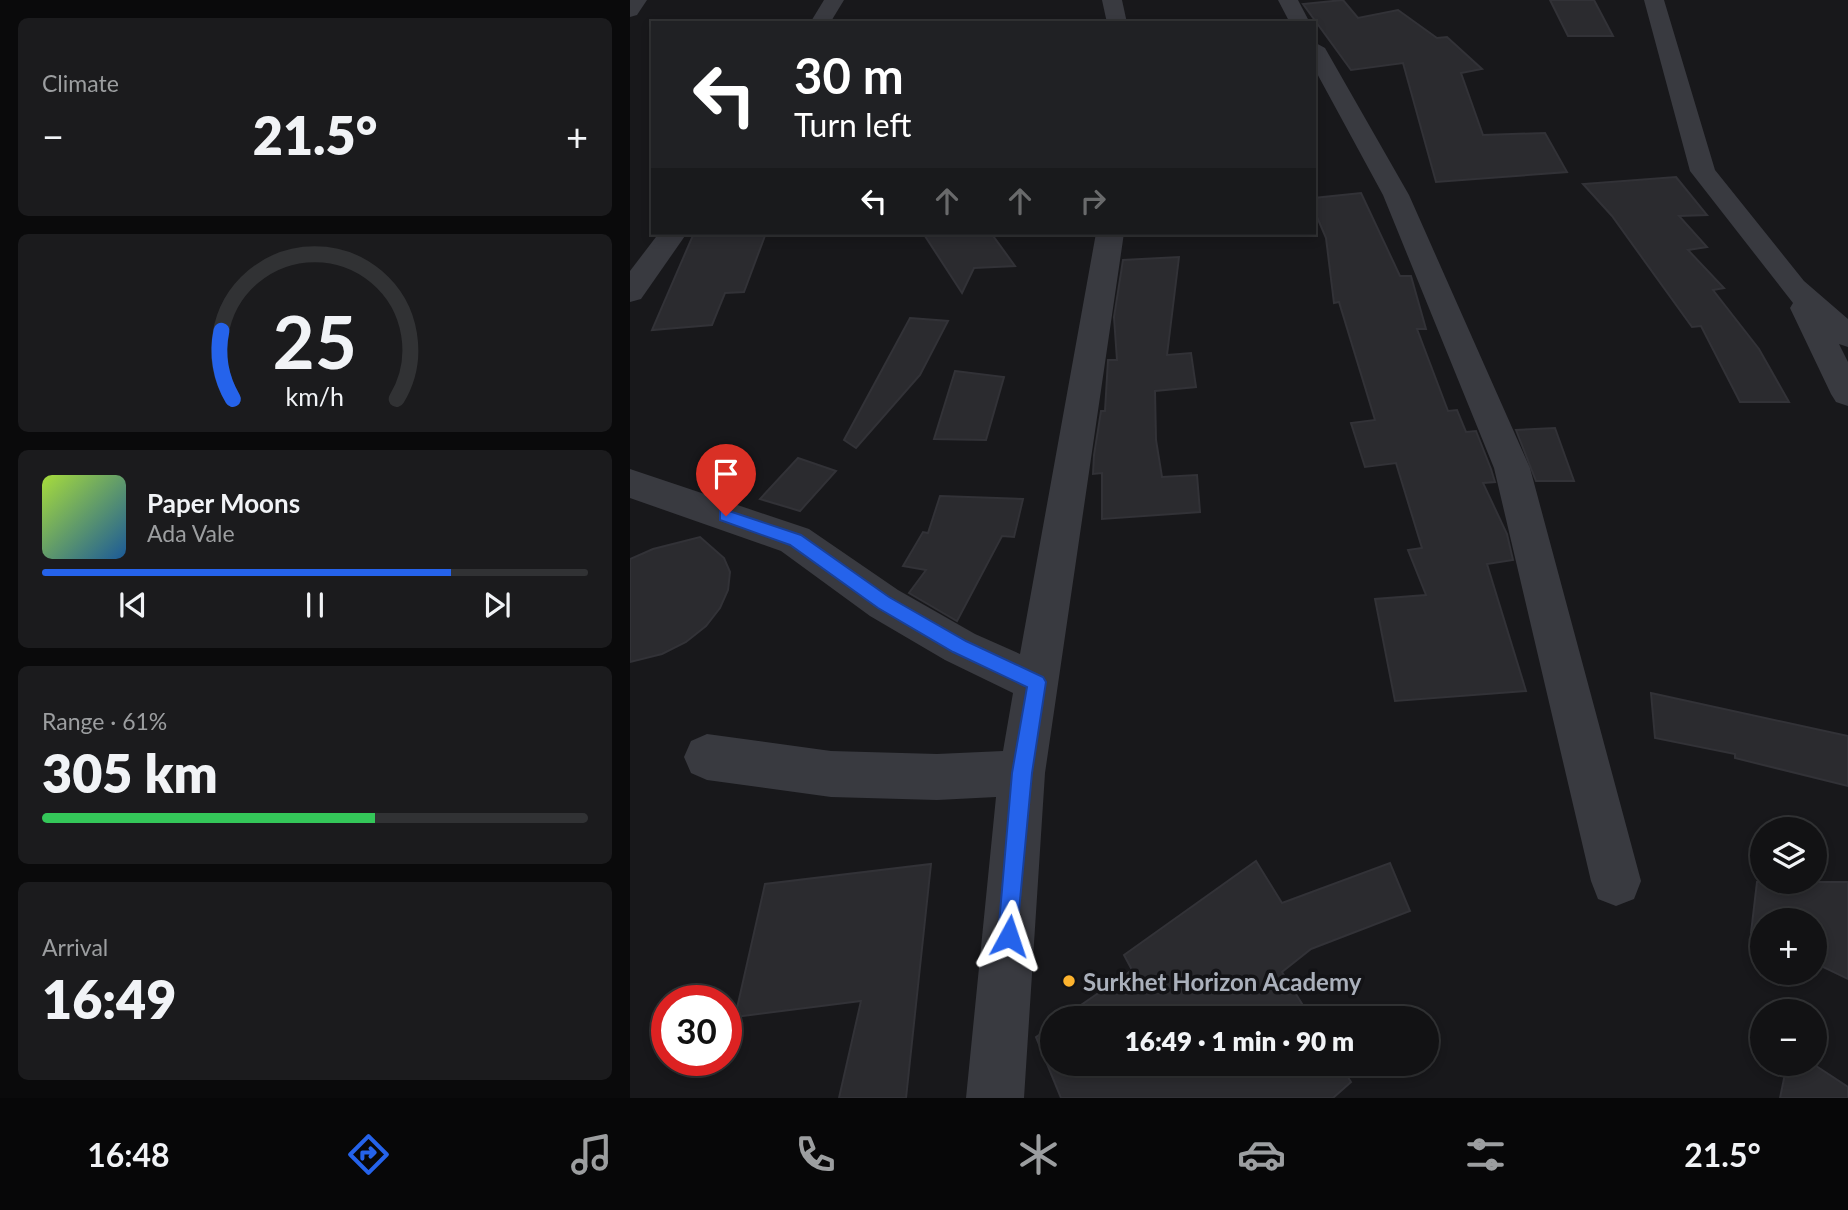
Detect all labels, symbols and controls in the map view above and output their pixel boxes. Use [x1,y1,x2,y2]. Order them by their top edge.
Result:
text: 30 m [794,46,904,104]
icon: left [679,49,770,140]
text: Climate [42,69,119,97]
text: 21.5° [253,104,377,166]
text: Turn left [794,105,911,144]
text: − [42,113,64,159]
text: + [566,113,588,159]
icon: left [855,182,893,220]
icon: ahead [928,182,966,220]
icon: ahead [1001,182,1039,220]
icon: right [1074,182,1112,220]
text: 25 [273,297,357,385]
text: km/h [286,381,344,411]
pin [696,444,756,516]
icon: arrive [707,455,745,493]
text: Paper Moons [147,487,300,519]
text: Ada Vale [147,519,235,547]
icon: previous [114,586,152,624]
icon: pause [296,586,334,624]
icon: next [478,586,516,624]
text: Range · 61% [42,707,167,735]
text: 305 km [42,742,218,804]
map controls [1750,817,1827,1076]
button: layers [1750,817,1827,894]
position arrow [972,899,1046,973]
button: + [1750,908,1827,985]
text: Arrival [42,933,108,961]
place label: Surkhet Horizon Academy [1083,967,1362,996]
text: 16:49 [42,968,176,1030]
marker: Surkhet Horizon Academy [1061,973,1077,989]
speed limit sign: 30 [651,985,742,1076]
button: − [1750,999,1827,1076]
text: 16:49 · 1 min · 90 m [1125,1025,1354,1057]
icon: directions [344,1130,393,1179]
icon: music [567,1130,616,1179]
icon: phone [791,1130,840,1179]
icon: climate [1014,1130,1063,1179]
icon: car [1237,1130,1286,1179]
icon: filters [1461,1130,1510,1179]
text: 16:48 [87,1135,170,1174]
text: 21.5° [1684,1135,1761,1174]

